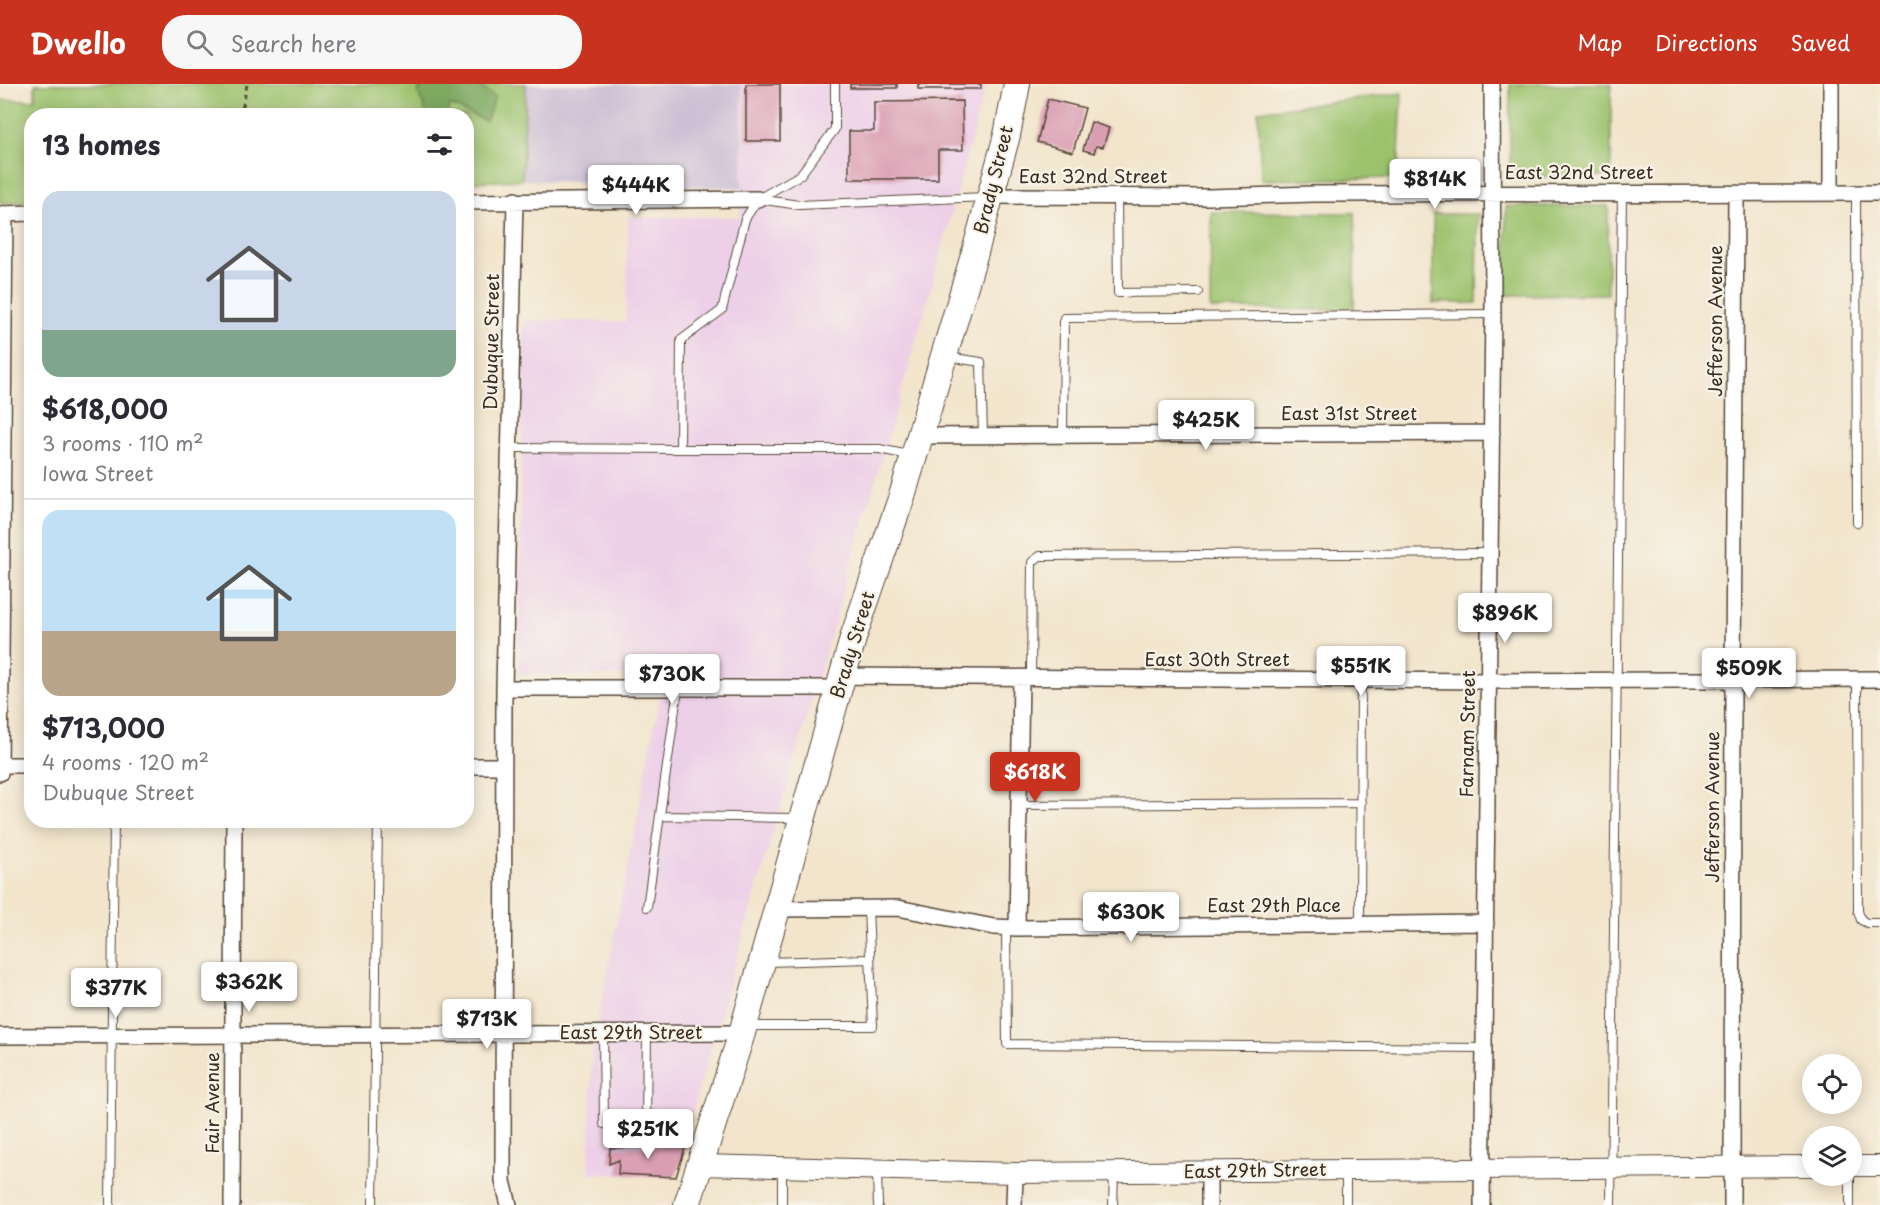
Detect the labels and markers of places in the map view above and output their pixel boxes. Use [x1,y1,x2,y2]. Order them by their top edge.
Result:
pin: $814K [1393,159,1477,210]
pin: $444K [594,165,678,216]
pin: $425K [1164,400,1248,451]
pin: $896K [1463,593,1547,644]
pin: $551K [1319,646,1403,697]
pin: $509K [1707,648,1791,699]
pin: $730K [630,654,714,705]
pin: $618K [993,752,1077,803]
pin: $630K [1089,892,1173,943]
pin: $362K [207,962,291,1013]
pin: $377K [74,968,158,1019]
pin: $713K [445,999,529,1050]
pin: $251K [606,1109,690,1160]

